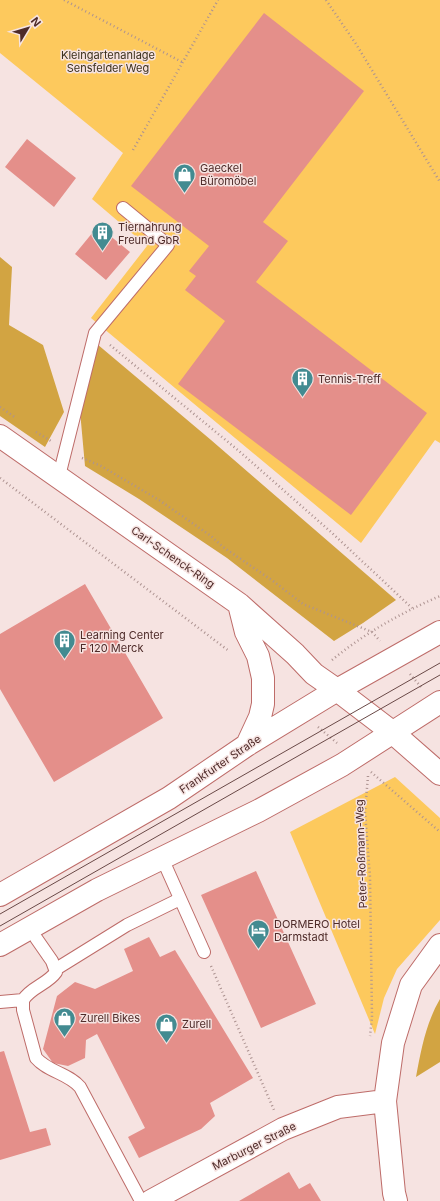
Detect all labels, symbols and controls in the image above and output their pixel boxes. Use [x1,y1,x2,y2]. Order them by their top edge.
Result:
north arrow [8,8,48,48]
text: N [28,14,44,29]
park label: Kleingartenanlage Sensfelder Weg [61,48,155,75]
shop icon: Gaeckel Büromöbel [172,161,198,194]
place label: Gaeckel Büromöbel [200,161,256,188]
building icon: Tiernahrung Freund GbR [89,220,115,253]
place label: Tiernahrung Freund GbR [118,220,182,247]
building icon: Tennis-Treff [290,366,316,399]
place label: Tennis-Treff [318,372,381,386]
street label: Carl-Schenck-Ring [128,523,218,591]
building icon: Learning Center F 120 Merck [52,628,78,661]
place label: Learning Center F 120 Merck [80,628,164,655]
street label: Frankfurter Straße [177,732,263,796]
street label: Peter-Roßmann-Weg [352,799,370,909]
hotel icon: DORMERO Hotel Darmstadt [245,917,271,950]
place label: DORMERO Hotel Darmstadt [274,917,360,944]
shop icon: Zurell Bikes [51,1005,77,1038]
place label: Zurell Bikes [80,1011,140,1025]
shop icon: Zurell [154,1011,180,1044]
place label: Zurell [182,1017,211,1031]
street label: Marburger Straße [210,1119,298,1173]

